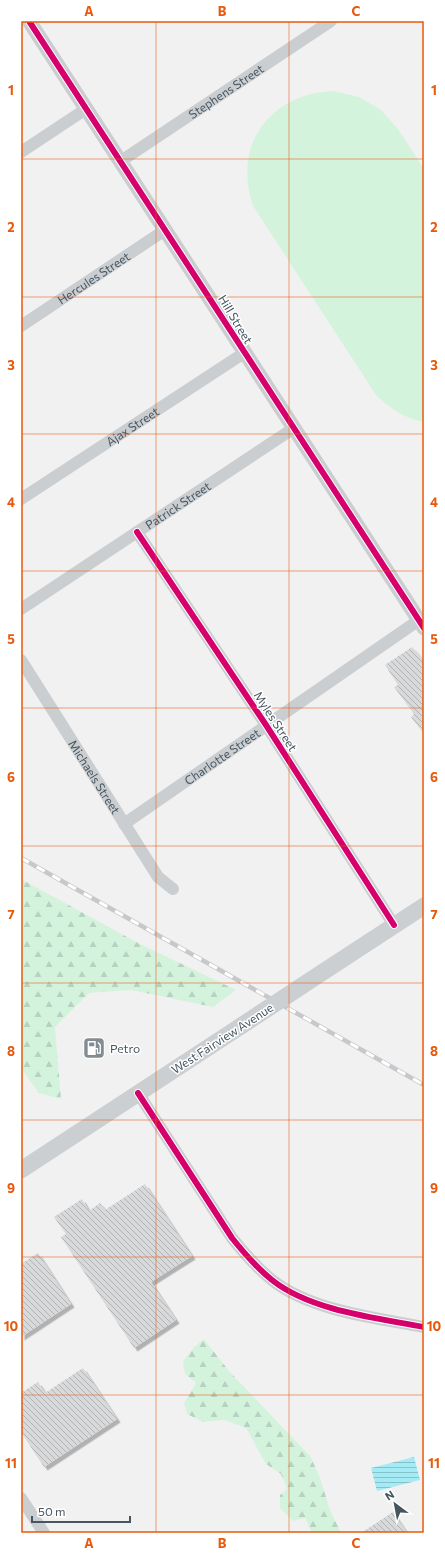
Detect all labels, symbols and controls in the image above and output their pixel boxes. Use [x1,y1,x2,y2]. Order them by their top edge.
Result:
text: A [84,3,94,19]
text: B [218,3,227,19]
text: C [352,3,361,19]
street label: Stephens Street [186,61,266,121]
text: 1 [8,82,14,98]
text: 1 [431,82,437,98]
text: 2 [7,219,15,235]
text: 2 [430,219,438,235]
street label: Hercules Street [55,249,132,307]
street label: Hill Street [216,292,256,346]
text: 3 [7,357,15,373]
text: 3 [430,357,438,373]
street label: Ajax Street [103,404,161,449]
street label: Patrick Street [142,478,213,532]
text: 4 [7,494,15,510]
text: 4 [430,494,438,510]
text: 5 [7,631,15,647]
text: 5 [430,631,438,647]
street label: Myles Street [252,689,301,754]
street label: Charlotte Street [181,725,262,787]
street label: Michaels Street [66,737,123,816]
text: 6 [7,769,15,785]
text: 6 [430,769,438,785]
text: 7 [7,906,15,922]
text: 7 [430,906,438,922]
street label: West Fairview Avenue [168,1000,276,1076]
fuel station icon: Petro [81,1035,107,1061]
place label: Petro [110,1041,140,1055]
text: 8 [7,1043,15,1059]
text: 8 [430,1043,438,1059]
text: 9 [7,1180,15,1196]
text: 9 [430,1180,438,1196]
text: 10 [4,1318,19,1334]
text: 10 [427,1318,442,1334]
text: 11 [5,1455,17,1471]
text: 11 [428,1455,440,1471]
north arrow [375,1484,415,1524]
text: N [382,1487,396,1503]
scale bar [32,1498,130,1524]
text: 50 m [38,1504,66,1518]
text: A [84,1535,94,1551]
text: B [218,1535,227,1551]
text: C [352,1535,361,1551]

